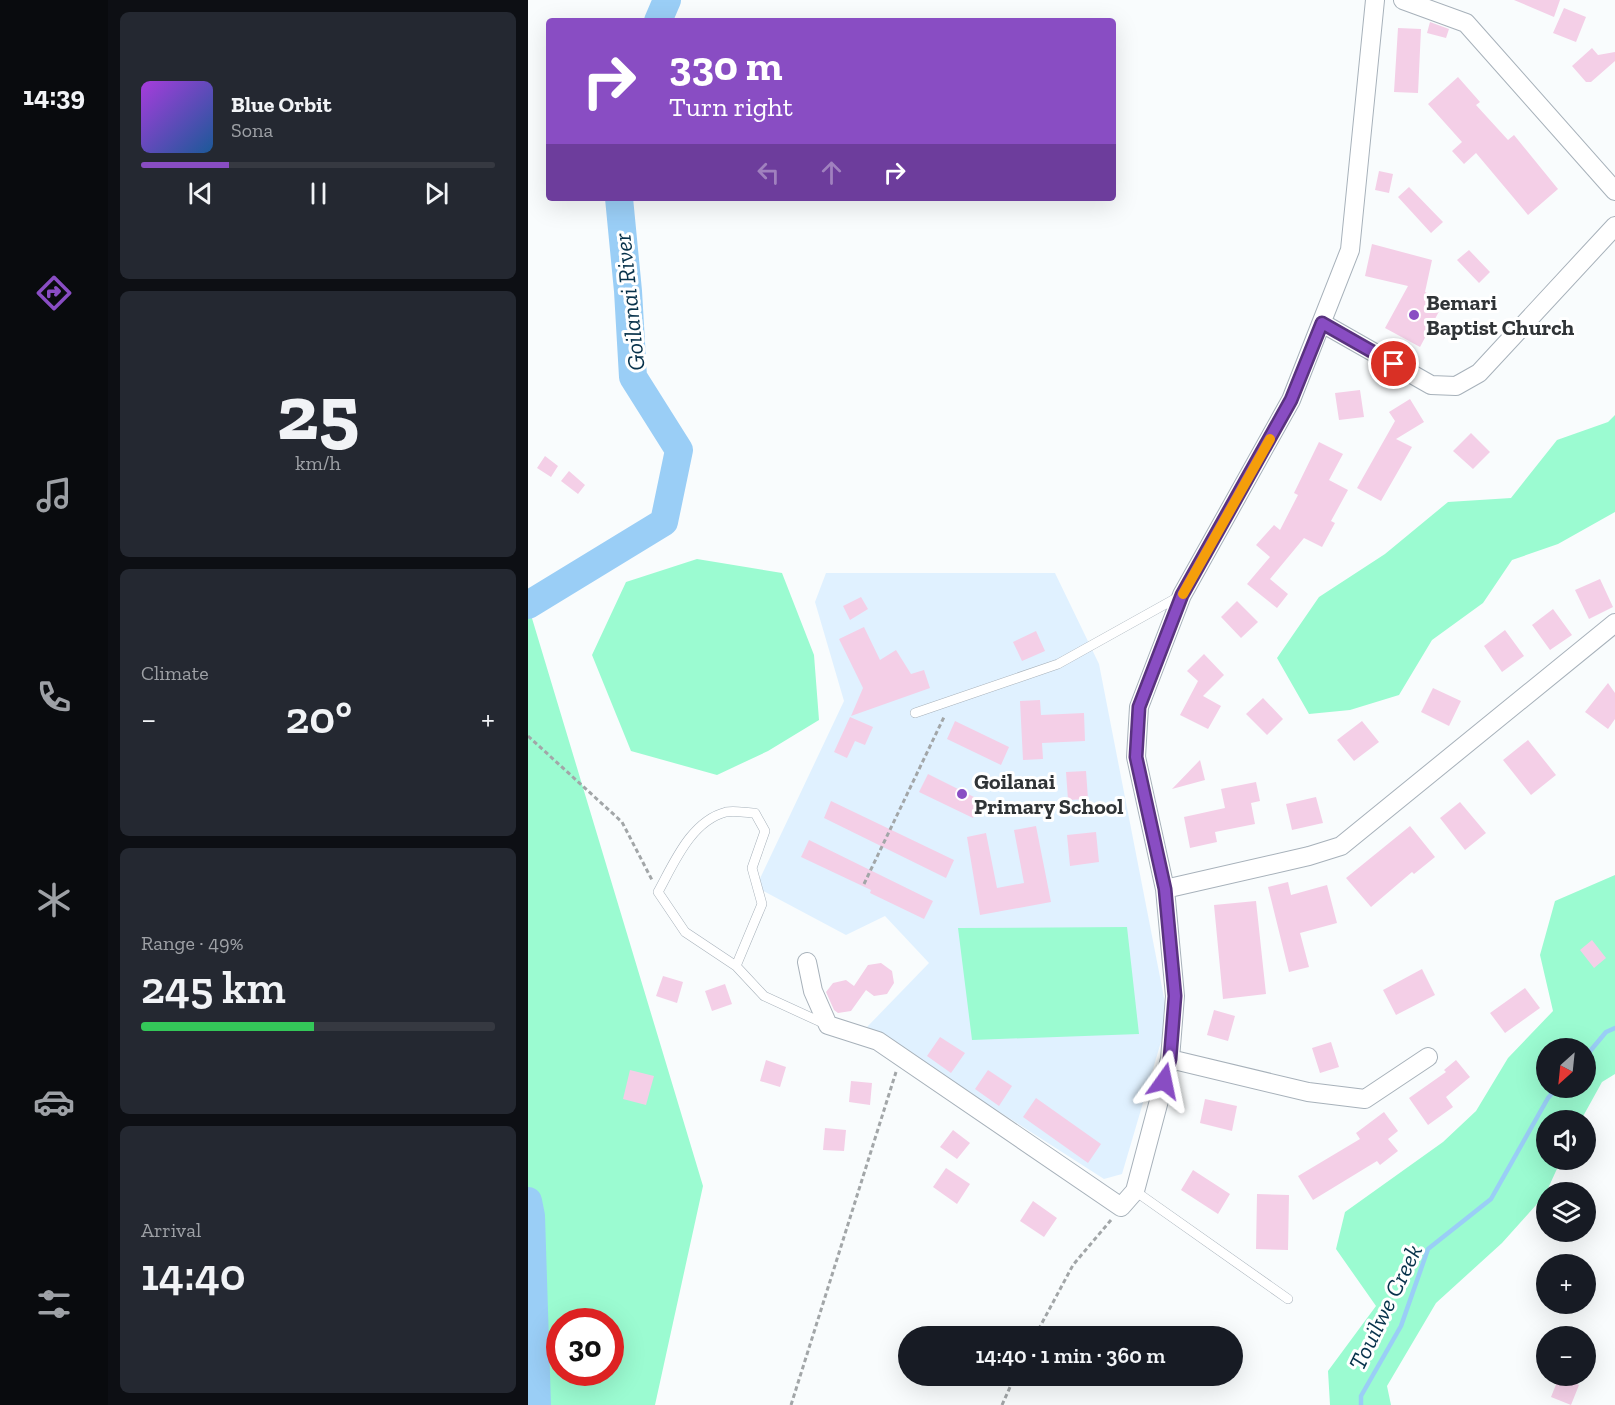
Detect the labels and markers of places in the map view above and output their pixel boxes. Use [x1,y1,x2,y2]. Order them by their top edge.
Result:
place label: Bemari Baptist Church [1426,289,1575,341]
marker: Bemari Baptist Church [1407,308,1421,322]
pin [1368,338,1419,389]
place label: Goilanai Primary School [974,768,1123,820]
marker: Goilanai Primary School [955,787,969,801]

